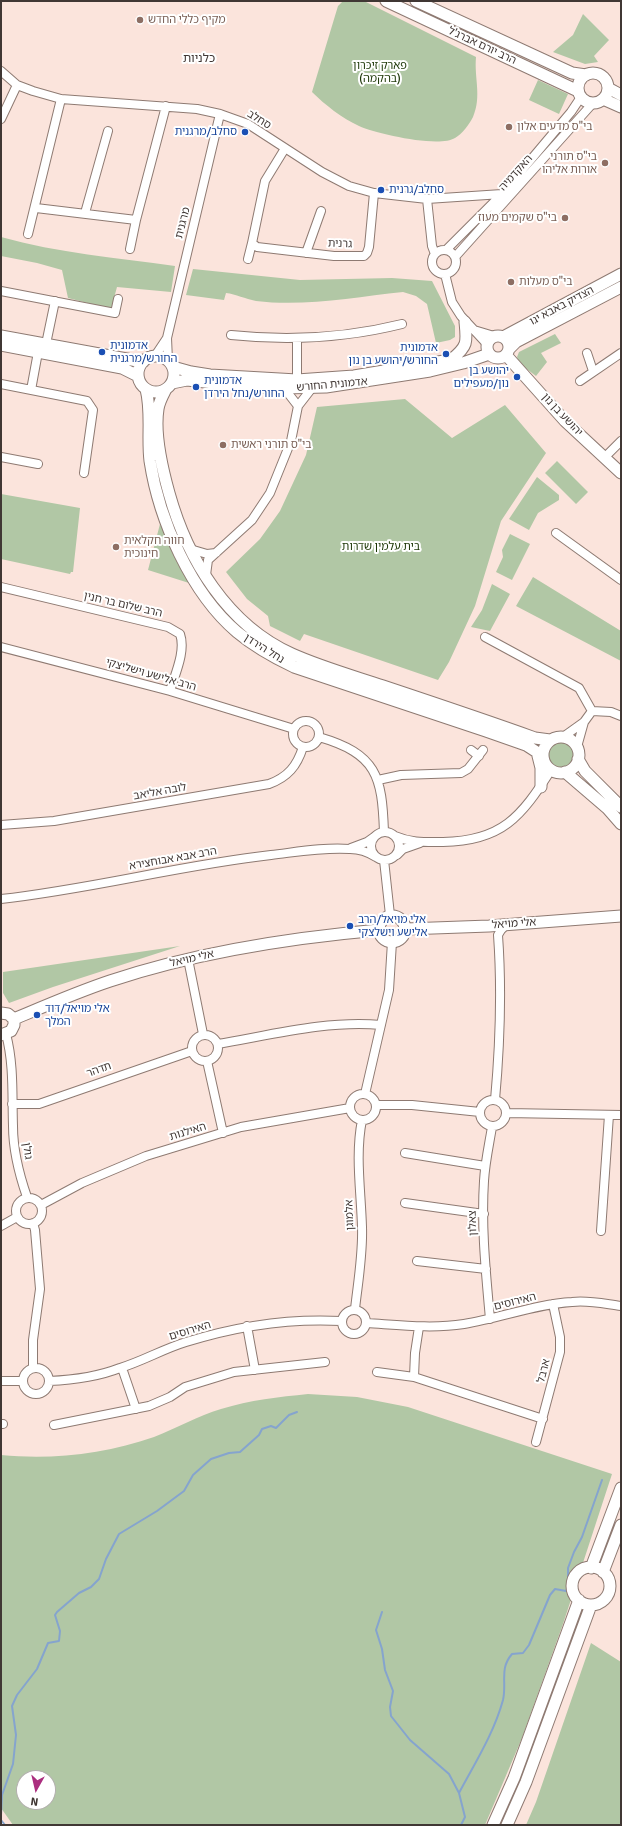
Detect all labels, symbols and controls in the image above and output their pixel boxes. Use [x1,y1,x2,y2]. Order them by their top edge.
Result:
place label: מקיף כללי החדש [148,13,226,27]
marker: מקיף כללי החדש [135,15,145,25]
street label: הרב יורם אברג'ל [446,24,518,68]
district label: כלניות [183,52,215,66]
park label: פארק זיכרון (בהקמה) [353,59,407,85]
street label: סחלב [244,108,274,132]
place label: בי"ס מדעים אלון [517,120,592,134]
marker: בי"ס מדעים אלון [504,122,514,132]
place label: סחלב/מרגנית [175,125,237,139]
marker: סחלב/מרגנית [240,127,250,137]
place label: בי"ס תורני אורות אליהו [542,150,597,176]
street label: האקדמיה [496,152,536,194]
marker: בי"ס תורני אורות אליהו [600,158,610,168]
place label: סחלב/גרנית [389,183,444,197]
marker: סחלב/גרנית [376,185,386,195]
street label: מרגנית [173,206,193,240]
place label: בי"ס שקמים מעוז [478,211,557,225]
marker: בי"ס שקמים מעוז [560,213,570,223]
street label: גרנית [328,237,352,251]
place label: בי"ס מעלות [519,275,573,289]
marker: בי"ס מעלות [506,277,516,287]
street label: הצדיק באבא יגו [528,284,596,328]
place label: אדמונית החורש/מרגנית [110,339,177,365]
place label: אדמונית החורש/יהושע בן נון [349,341,438,367]
marker: אדמונית החורש/מרגנית [97,347,107,357]
marker: אדמונית החורש/יהושע בן נון [441,349,451,359]
place label: יהושע בן נון/מעפילים [453,364,509,390]
marker: יהושע בן נון/מעפילים [512,372,522,382]
place label: אדמונית החורש/נחל הירדן [204,374,285,400]
street label: אדמונית החורש [296,375,368,395]
marker: אדמונית החורש/נחל הירדן [191,382,201,392]
street label: יהושע בן נון [539,391,585,439]
place label: בי"ס תורני ראשית [231,438,311,452]
marker: בי"ס תורני ראשית [218,440,228,450]
place label: חווה חקלאית חינוכית [124,534,184,560]
park label: בית עלמין שדרות [342,540,420,554]
marker: חווה חקלאית חינוכית [111,542,121,552]
street label: הרב שלום בר חנין [82,590,164,620]
street label: נחל הירדן [241,632,287,666]
street label: הרב אלישע וישליצקי [104,656,198,694]
street label: לובה אליאב [132,781,188,803]
street label: הרב אבא אבוחצירא [128,845,218,873]
place label: אלי מויאל/הרב אלישע וישלצקי [358,913,427,939]
street label: אלי מויאל [491,916,537,932]
marker: אלי מויאל/הרב אלישע וישלצקי [345,921,355,931]
street label: אלי מויאל [169,948,215,970]
place label: אלי מויאל/דוד המלך [45,1002,110,1028]
marker: אלי מויאל/דוד המלך [32,1010,42,1020]
street label: תדהר [85,1060,113,1080]
street label: האילנות [168,1120,208,1144]
street label: גולן [19,1142,35,1160]
street label: אלמוגן [343,1199,357,1231]
street label: צאלון [466,1210,480,1236]
street label: האירוסים [492,1290,538,1314]
street label: האירוסים [167,1318,213,1344]
street label: ארבל [535,1358,553,1384]
north arrow [16,1770,56,1810]
text: N [30,1794,39,1808]

